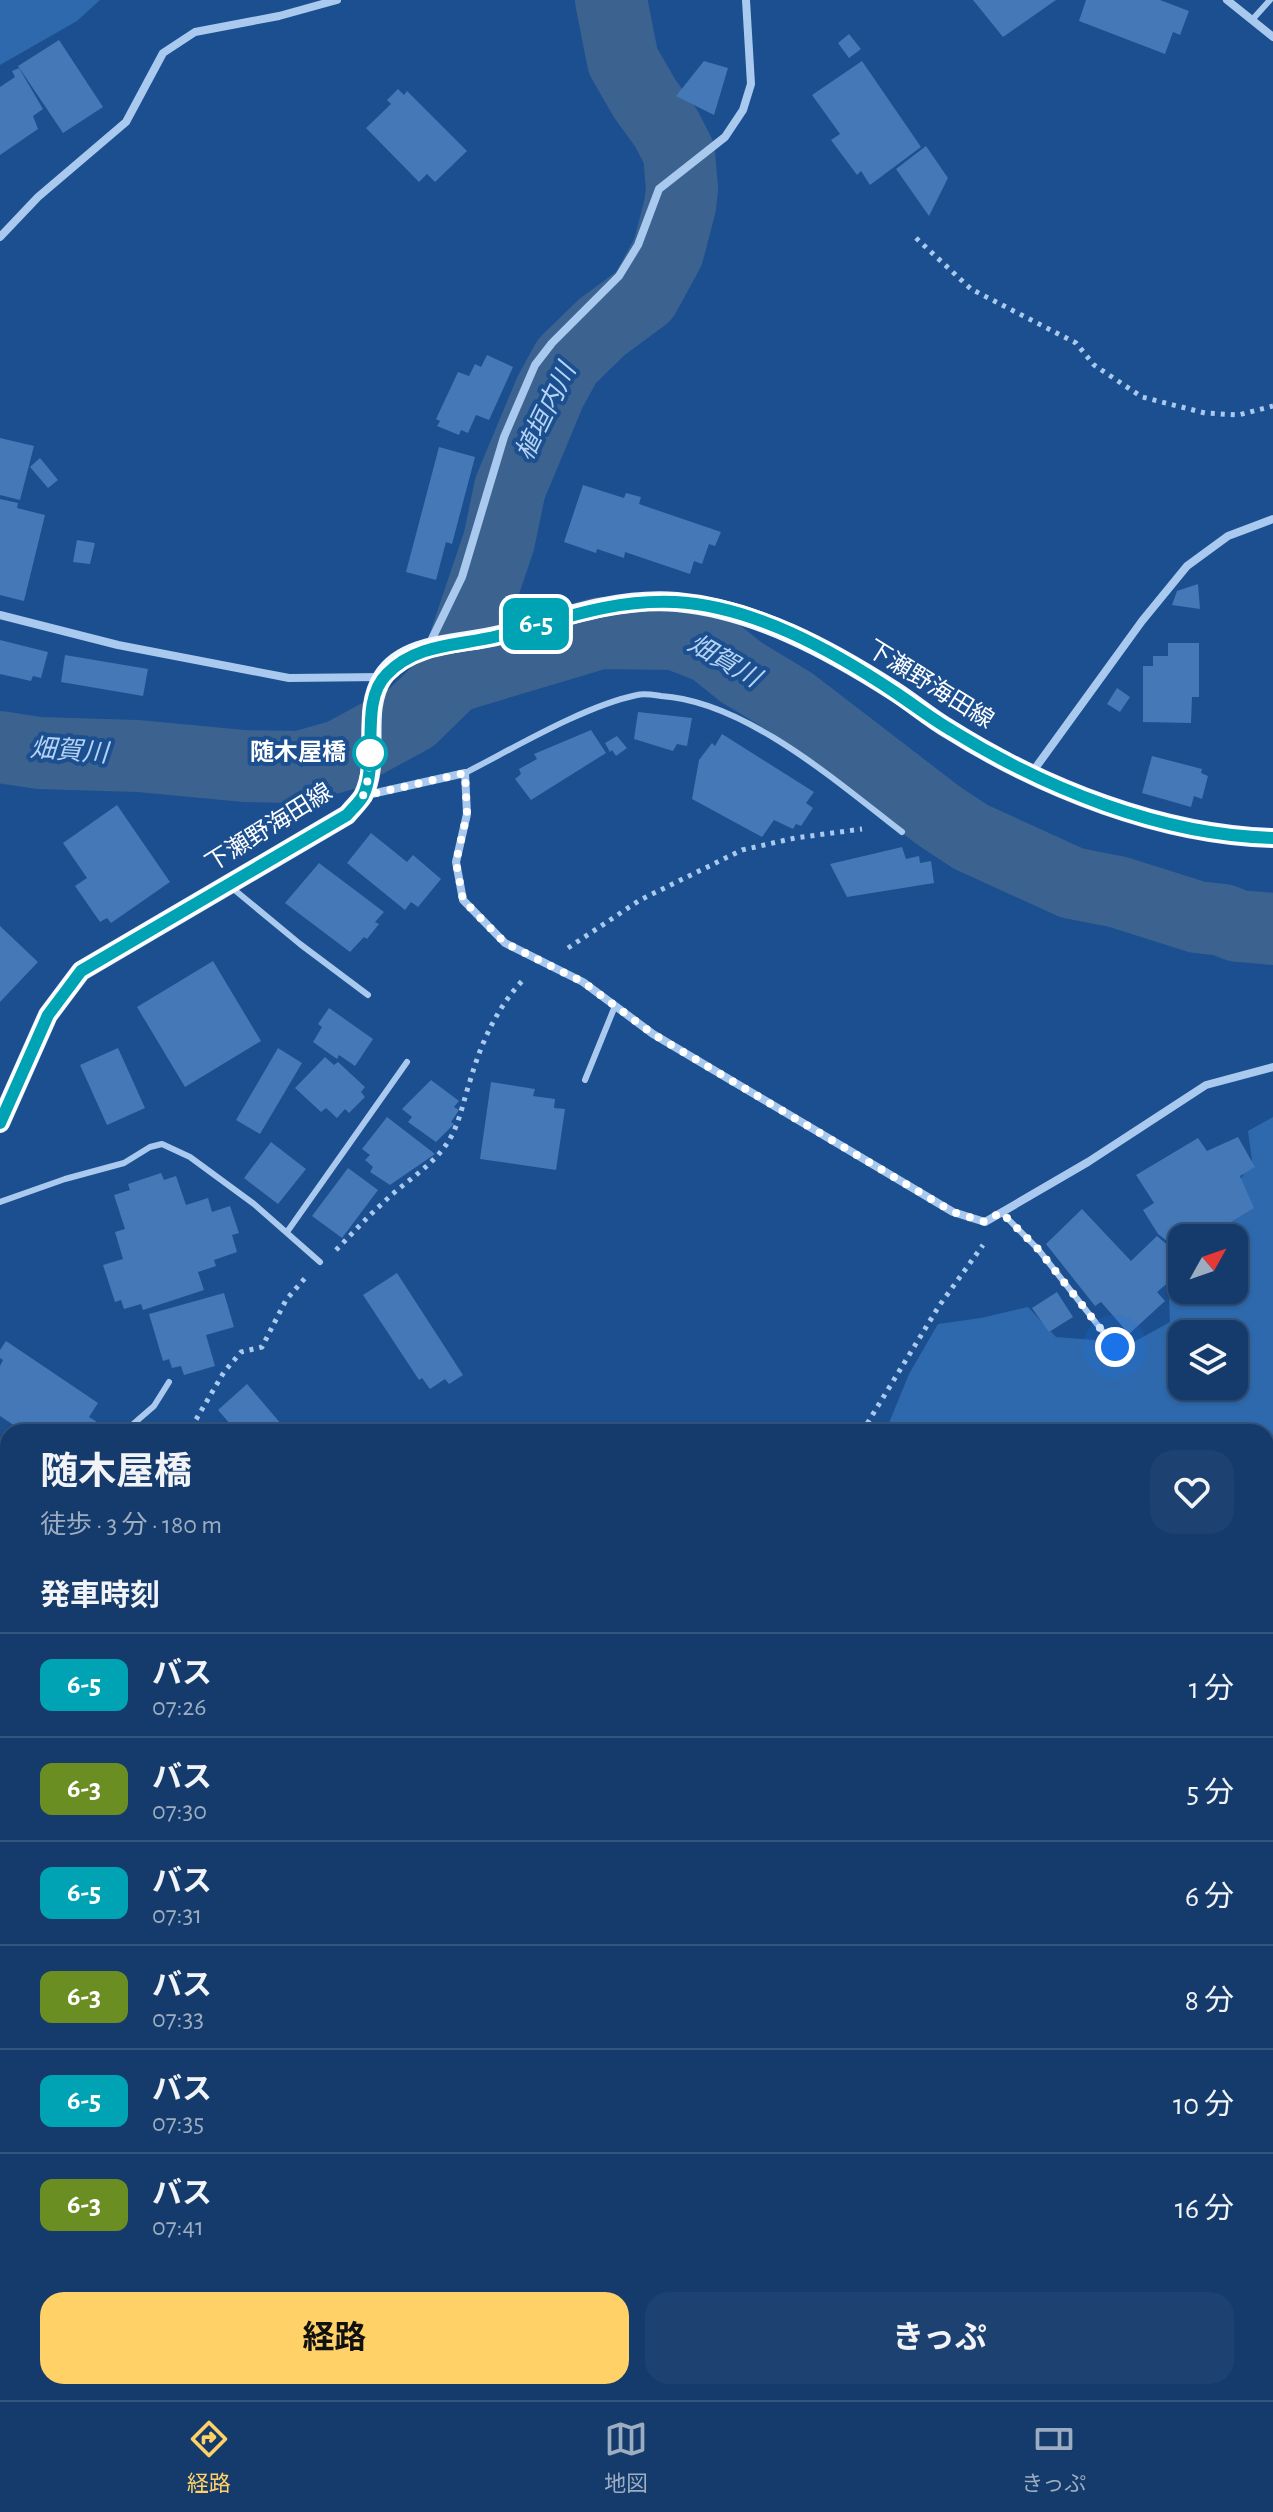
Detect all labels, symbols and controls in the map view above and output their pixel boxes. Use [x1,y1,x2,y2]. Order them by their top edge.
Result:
water label: 植垣内川 [511,356,582,464]
line badge: 6-5 [490,598,582,650]
text: 6-5 [519,610,553,638]
water label: 畑賀川 [684,629,767,693]
street label: 下瀬野海田線 [863,635,998,733]
water label: 畑賀川 [29,734,112,767]
marker: 随木屋橋 [353,736,387,770]
place label: 随木屋橋 [250,739,346,765]
street label: 下瀬野海田線 [201,778,336,876]
north arrow [1168,1224,1248,1304]
map controls [1168,1224,1248,1400]
button: layers [1168,1320,1248,1400]
your location [1095,1327,1135,1367]
button: heart [1150,1450,1234,1534]
text: 随木屋橋 [40,1454,192,1492]
text: 徒歩 · 3 分 · 180 m [40,1512,222,1538]
text: 発車時刻 [40,1581,160,1611]
text: バス [152,1659,212,1689]
text: 6-5 [67,1671,101,1699]
text: 1 分 [1189,1674,1234,1704]
text: 07:26 [152,1694,207,1720]
text: バス [152,1763,212,1793]
text: 6-3 [67,1775,101,1803]
text: 5 分 [1187,1778,1234,1808]
text: 07:30 [152,1798,207,1824]
text: バス [152,1867,212,1897]
text: 6-5 [67,1879,101,1907]
text: 6 分 [1185,1882,1234,1912]
text: 07:31 [152,1902,202,1928]
text: バス [152,1971,212,2001]
text: 6-3 [67,1983,101,2011]
text: 8 分 [1185,1986,1234,2016]
text: 07:33 [152,2006,204,2032]
text: バス [152,2075,212,2105]
text: 6-5 [67,2087,101,2115]
text: 10 分 [1173,2090,1234,2120]
text: 07:35 [152,2110,204,2136]
text: バス [152,2179,212,2209]
text: 6-3 [67,2191,101,2219]
text: 16 分 [1175,2194,1234,2224]
text: 07:41 [152,2214,204,2240]
button: 経路 [40,2292,629,2384]
button: きっぷ [645,2292,1234,2384]
tab: 経路 [187,2417,231,2497]
tab: 地図 [604,2417,648,2497]
tab: きっぷ [1021,2417,1086,2497]

